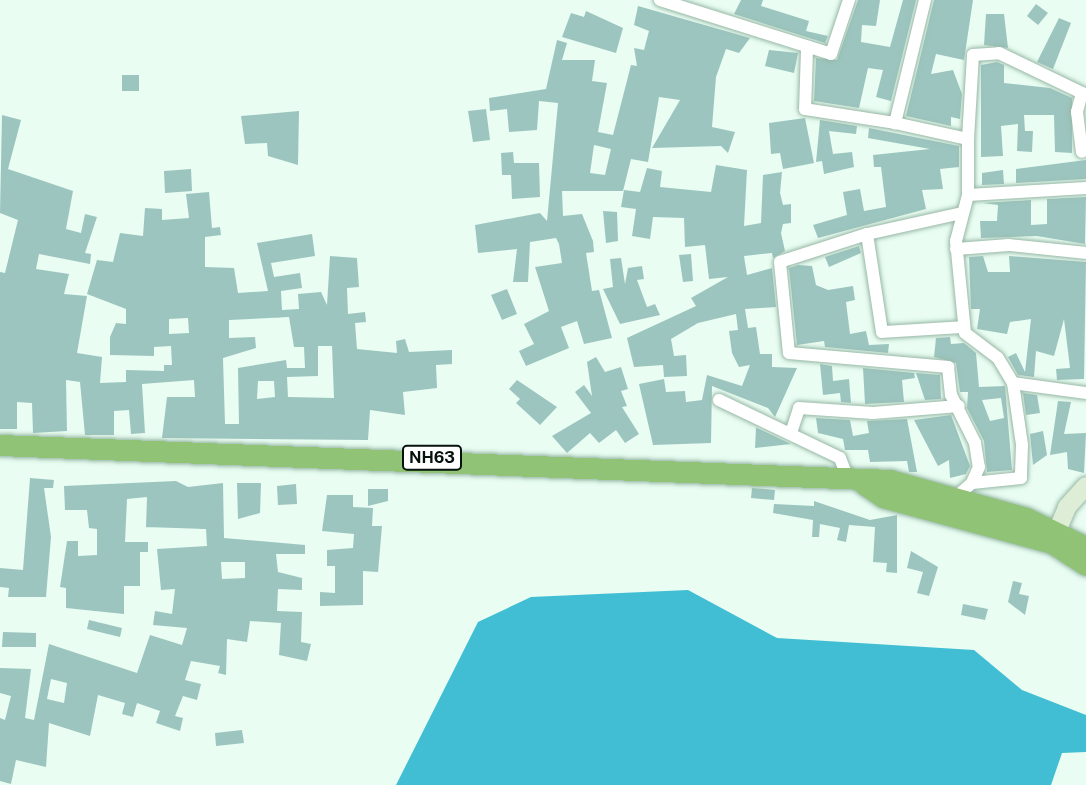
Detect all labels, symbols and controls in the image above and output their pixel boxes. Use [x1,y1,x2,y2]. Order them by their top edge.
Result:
road number: NH63 [400,446,464,471]

